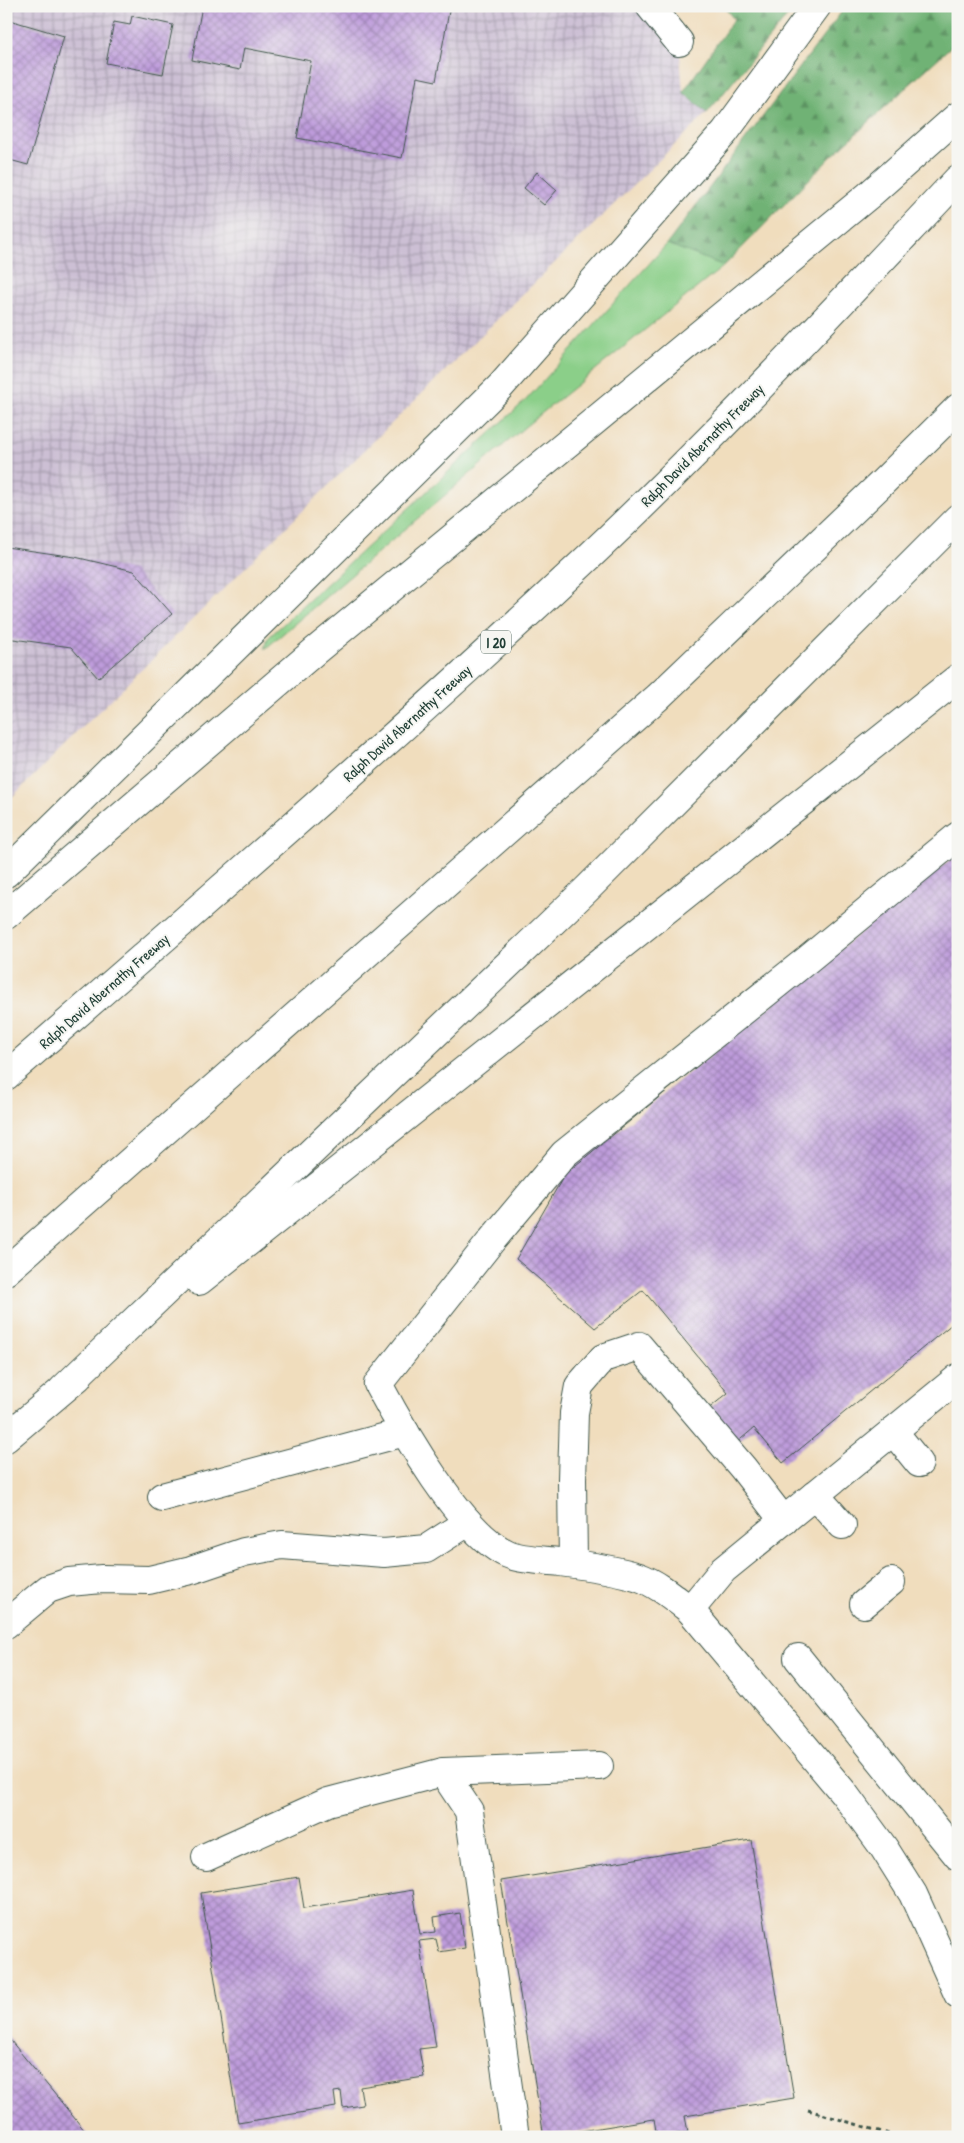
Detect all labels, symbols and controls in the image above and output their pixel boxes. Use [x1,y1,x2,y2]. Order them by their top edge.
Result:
street label: Ralph David Abernathy Freeway [636,379,768,511]
road number: I 20 [481,630,511,654]
street label: Ralph David Abernathy Freeway [338,660,476,786]
street label: Ralph David Abernathy Freeway [34,929,174,1053]

